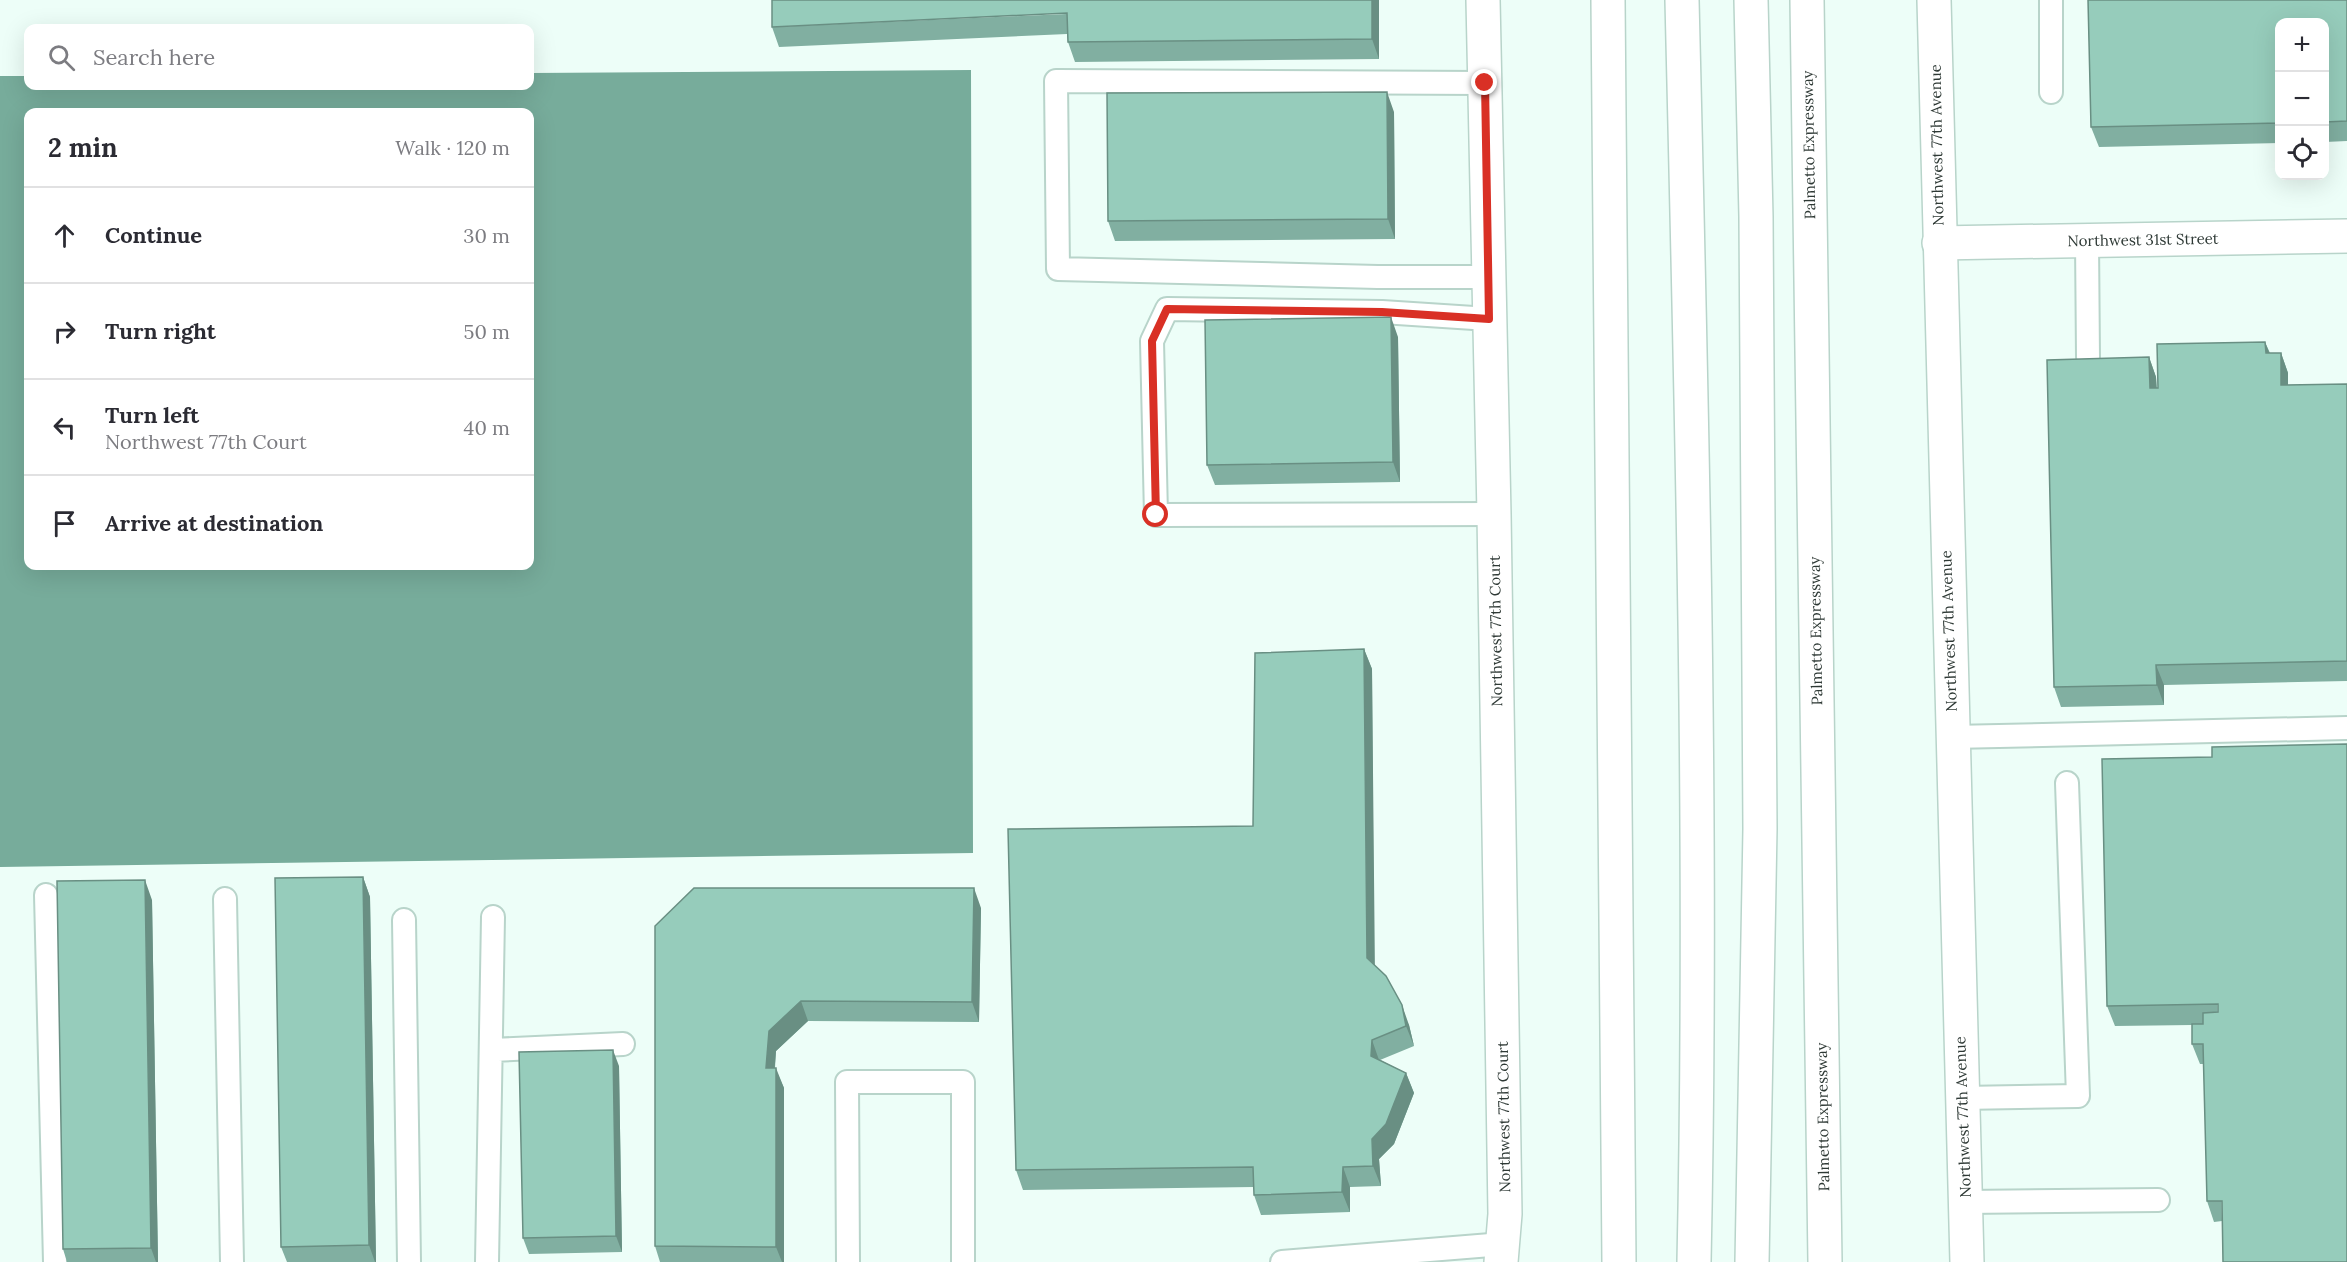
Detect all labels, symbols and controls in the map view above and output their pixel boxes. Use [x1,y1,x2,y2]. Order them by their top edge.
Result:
map controls [2275,18,2329,180]
button: + [2275,18,2329,72]
search box [24,24,534,90]
icon: search [45,41,78,74]
text: Search here [93,43,215,71]
street label: Northwest 77th Avenue [1926,64,1947,226]
route end [1471,69,1497,95]
street label: Palmetto Expressway [1798,70,1819,220]
button: − [2275,72,2329,126]
button: locate [2275,126,2329,180]
text: 2 min [48,131,118,164]
text: Walk · 120 m [395,135,510,160]
icon: ahead [48,219,81,252]
text: Continue [105,221,202,249]
text: 30 m [463,223,510,248]
street label: Northwest 31st Street [2067,229,2219,250]
icon: right [48,315,81,348]
text: Turn right [105,317,216,345]
text: 50 m [464,319,510,344]
text: Turn left [105,401,199,429]
icon: left [48,411,81,444]
text: 40 m [464,415,510,440]
text: Northwest 77th Court [105,429,307,454]
route start [1142,501,1168,527]
icon: arrive [48,507,81,540]
text: Arrive at destination [105,509,323,537]
street label: Northwest 77th Avenue [1936,550,1961,712]
street label: Northwest 77th Court [1485,555,1506,707]
street label: Palmetto Expressway [1805,556,1826,706]
street label: Northwest 77th Avenue [1950,1036,1975,1198]
street label: Northwest 77th Court [1493,1041,1514,1193]
street label: Palmetto Expressway [1812,1042,1833,1192]

